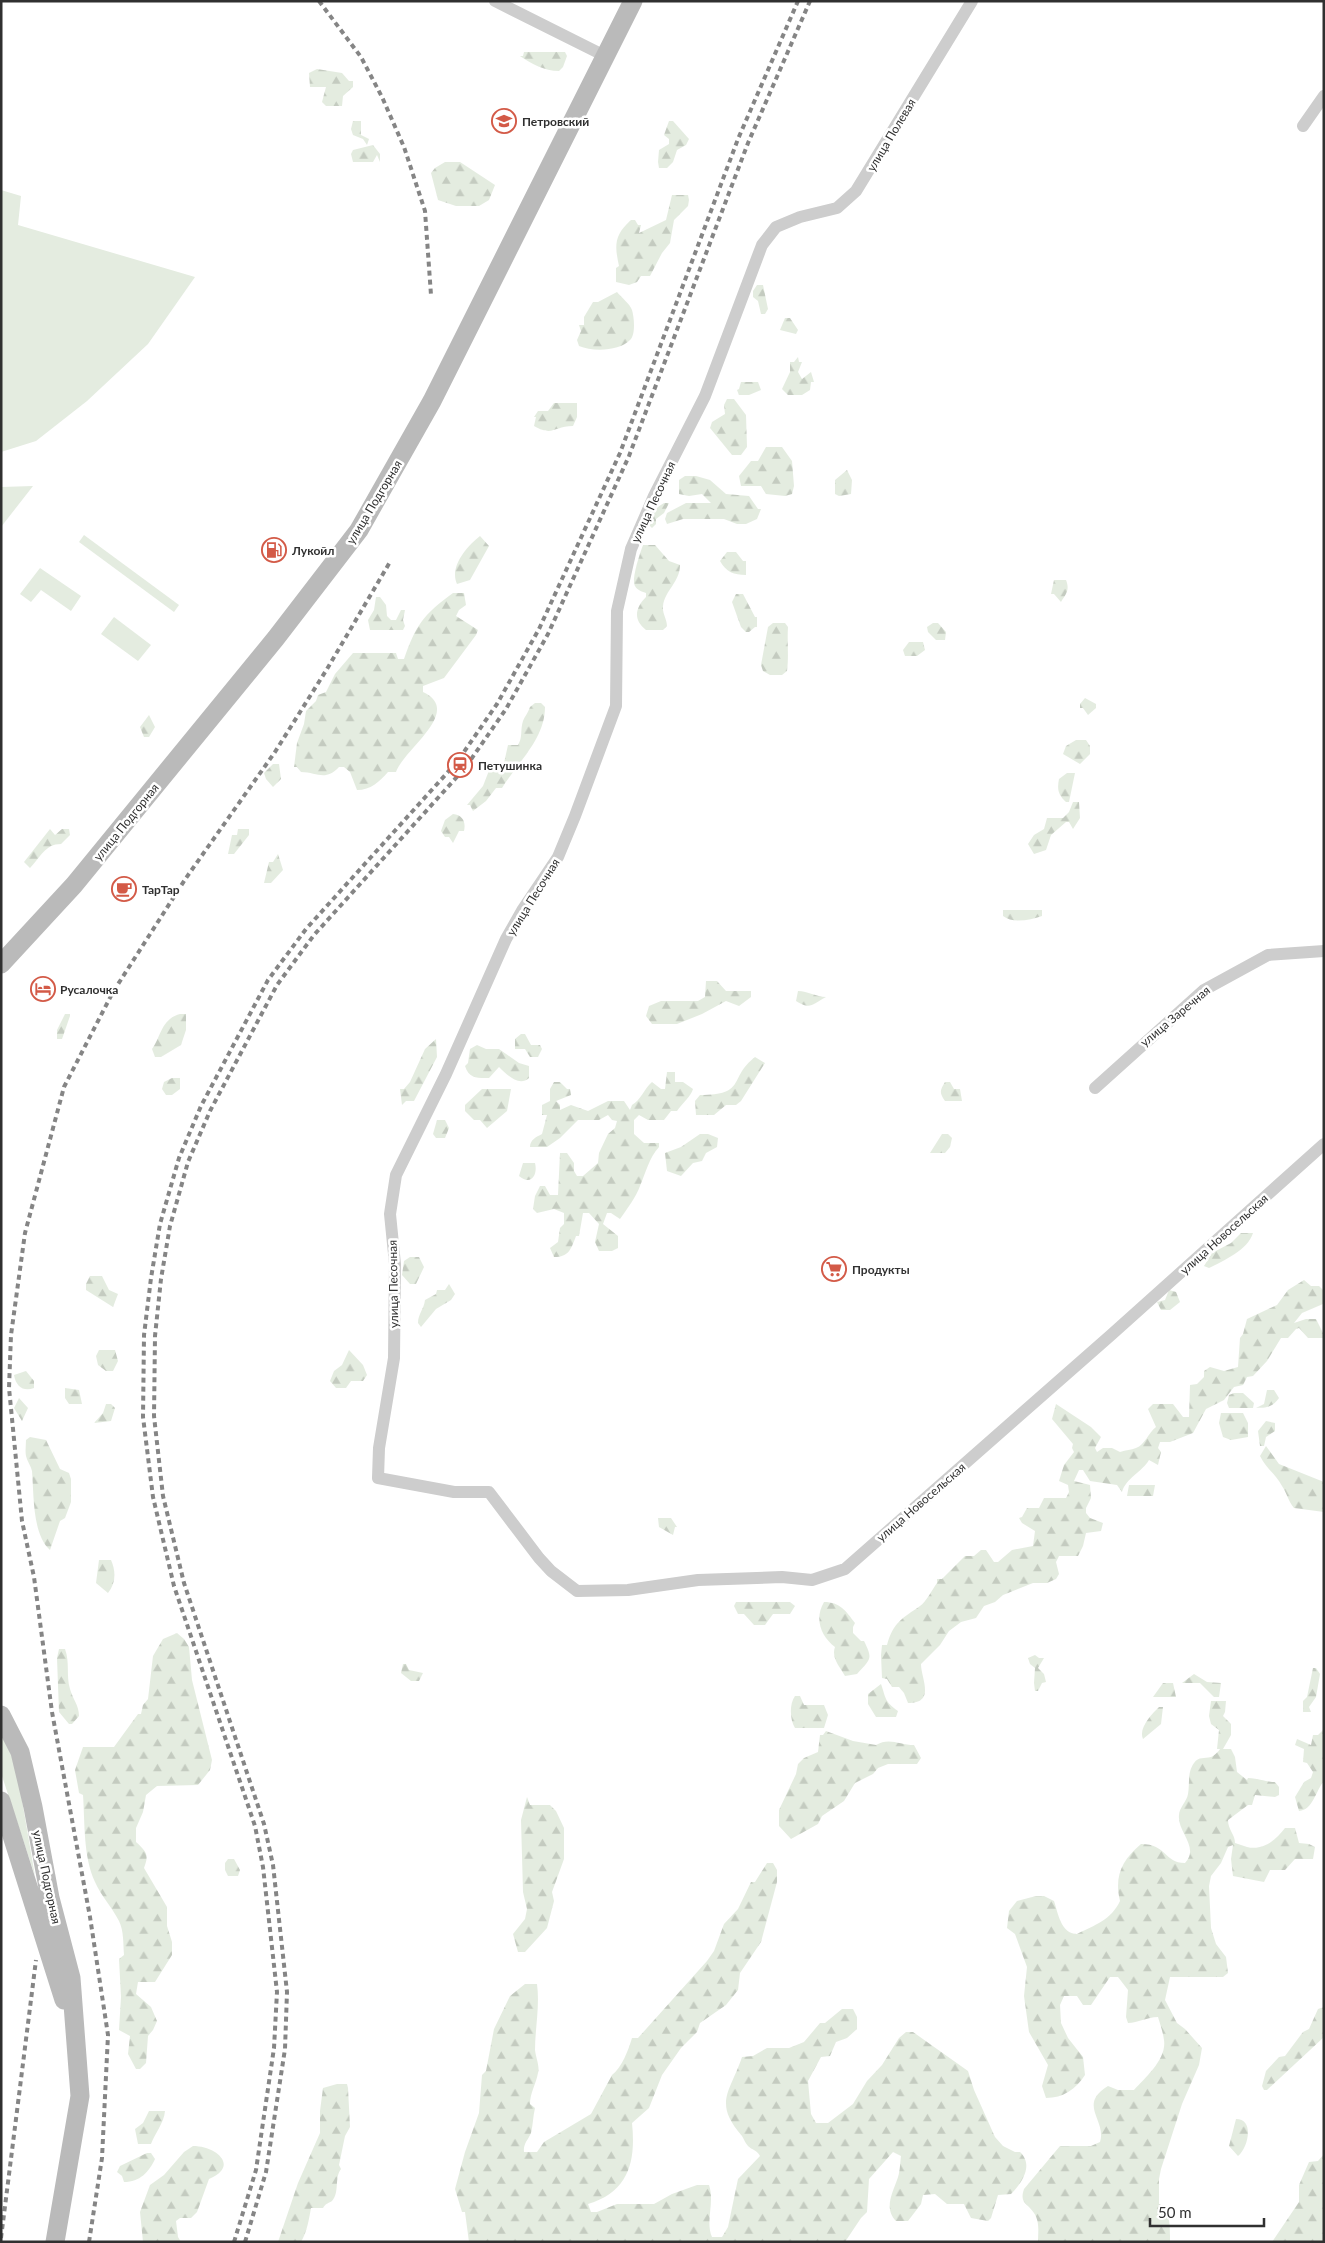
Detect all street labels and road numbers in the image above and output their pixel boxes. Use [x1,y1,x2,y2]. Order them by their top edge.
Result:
street label: улица Полевая [863,96,919,174]
street label: улица Подгорная [343,457,405,547]
street label: улица Песочная [628,459,678,545]
street label: улица Подгорная [90,780,162,864]
street label: улица Песочная [503,856,563,938]
street label: улица Заречная [1137,982,1213,1050]
street label: улица Новосельская [1177,1191,1271,1277]
street label: улица Песочная [385,1240,401,1328]
street label: улица Новосельская [873,1459,969,1545]
street label: улица Подгорная [30,1829,64,1925]

